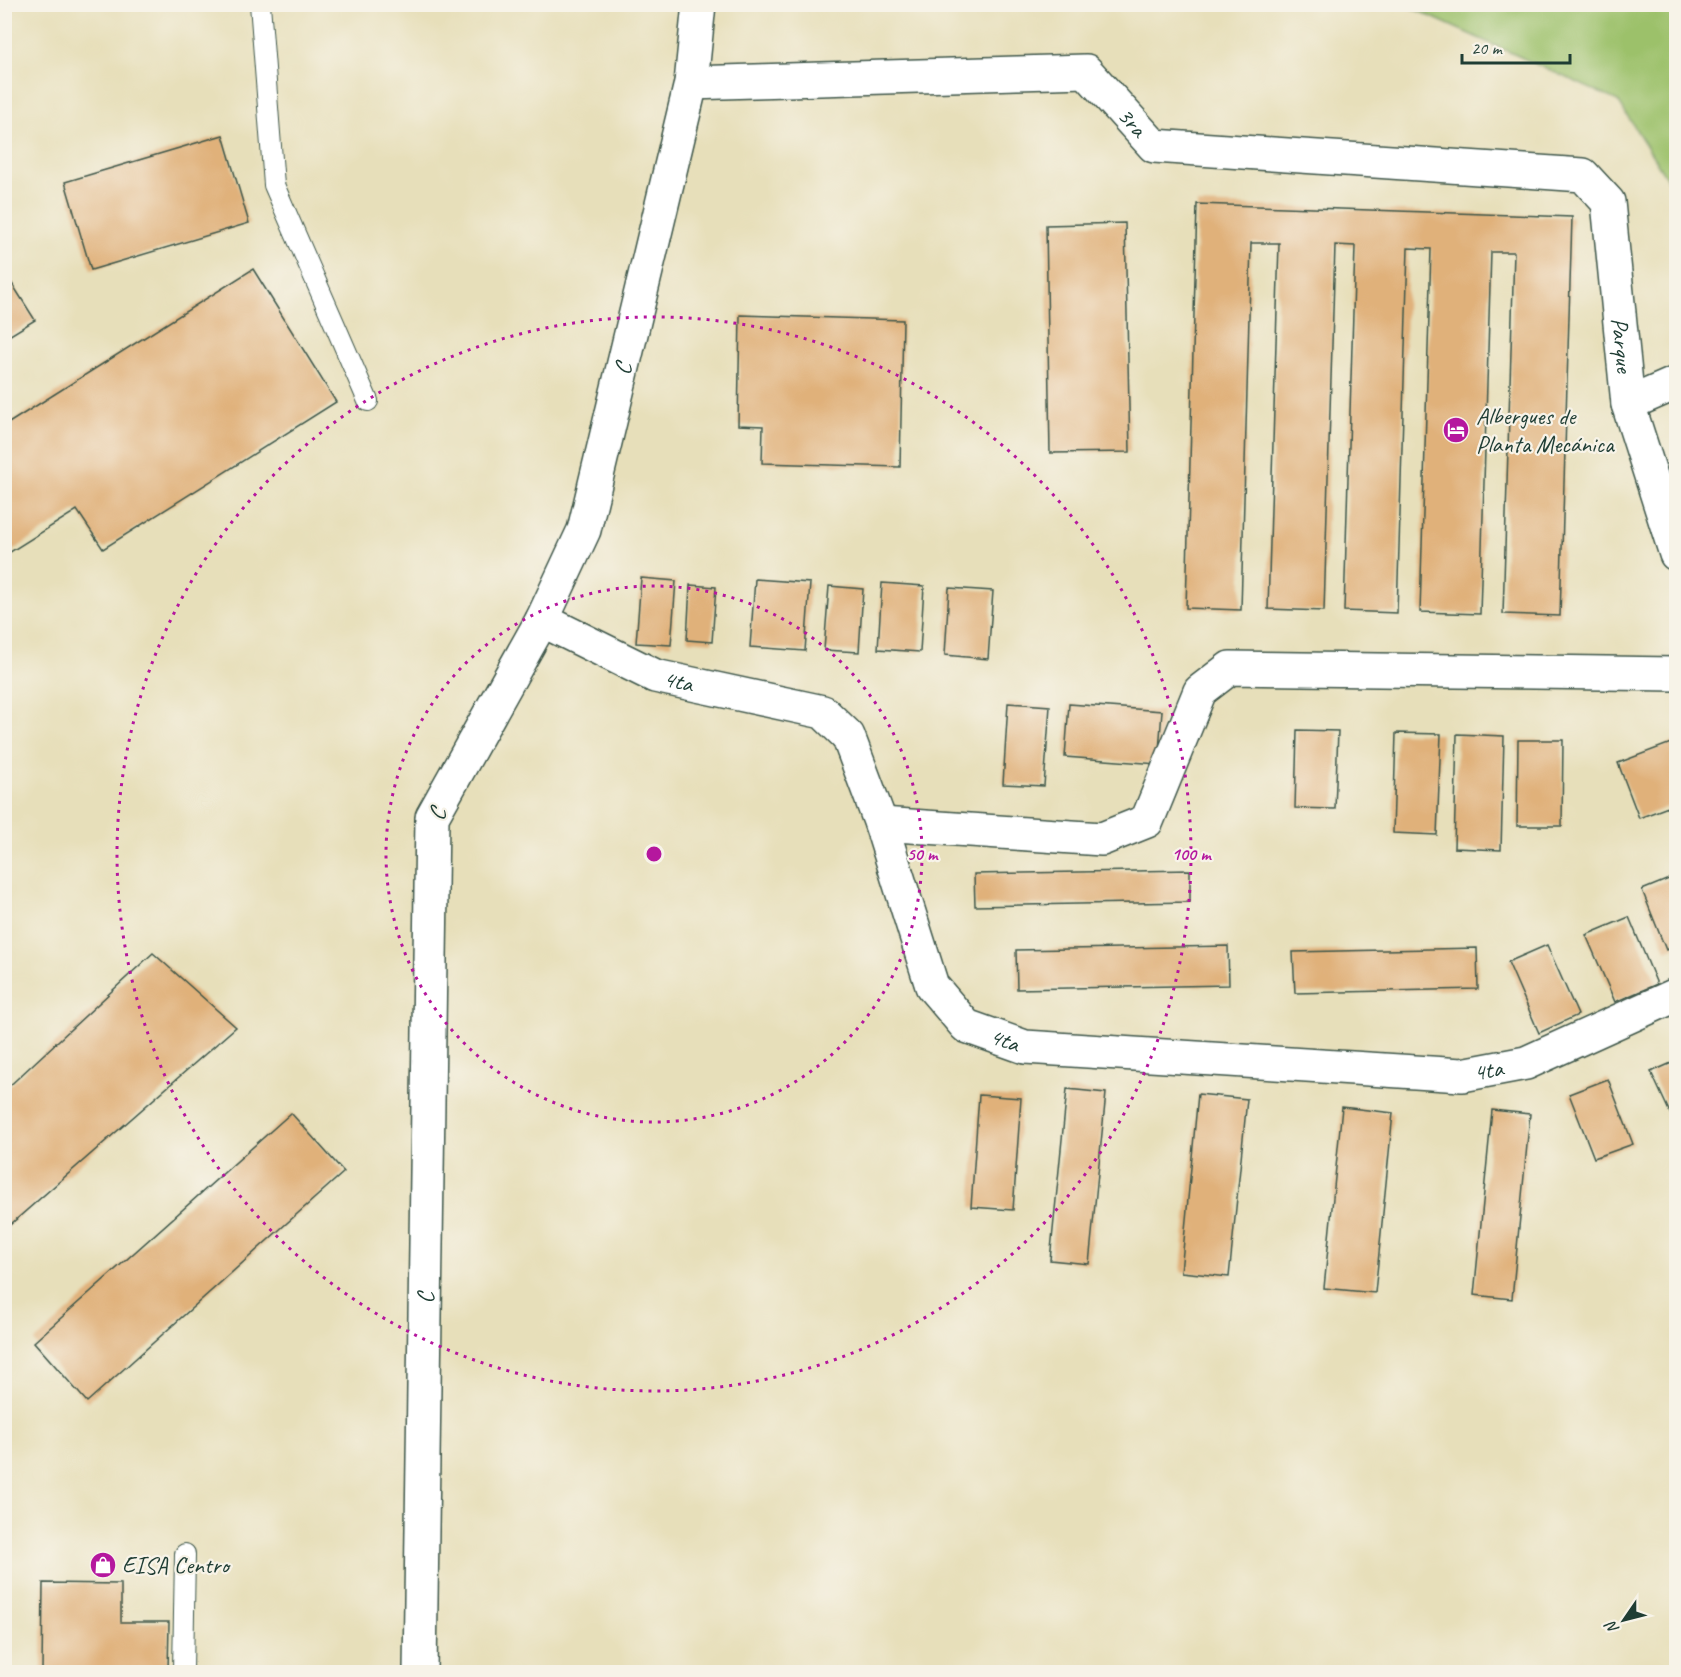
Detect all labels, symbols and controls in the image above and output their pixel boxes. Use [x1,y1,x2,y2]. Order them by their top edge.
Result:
scale bar [1462,27,1570,65]
text: 20 m [1471,37,1504,59]
street label: 3ra [1111,101,1154,144]
street label: Parque [1605,316,1640,376]
street label: C [607,357,639,378]
place label: Albergues de Planta Mecánica [1476,401,1615,459]
hotel icon: Albergues de Planta Mecánica [1441,415,1471,445]
street label: 4ta [661,663,697,699]
street label: C [421,801,454,824]
text: 50 m [907,843,939,865]
text: 100 m [1172,843,1212,865]
centre of rings [644,844,664,864]
street label: 4ta [986,1021,1025,1059]
street label: 4ta [1471,1052,1507,1088]
street label: C [410,1289,440,1304]
shop icon: EISA Centro [88,1550,118,1580]
place label: EISA Centro [122,1550,231,1580]
north arrow [1594,1590,1654,1650]
text: N [1600,1616,1624,1638]

